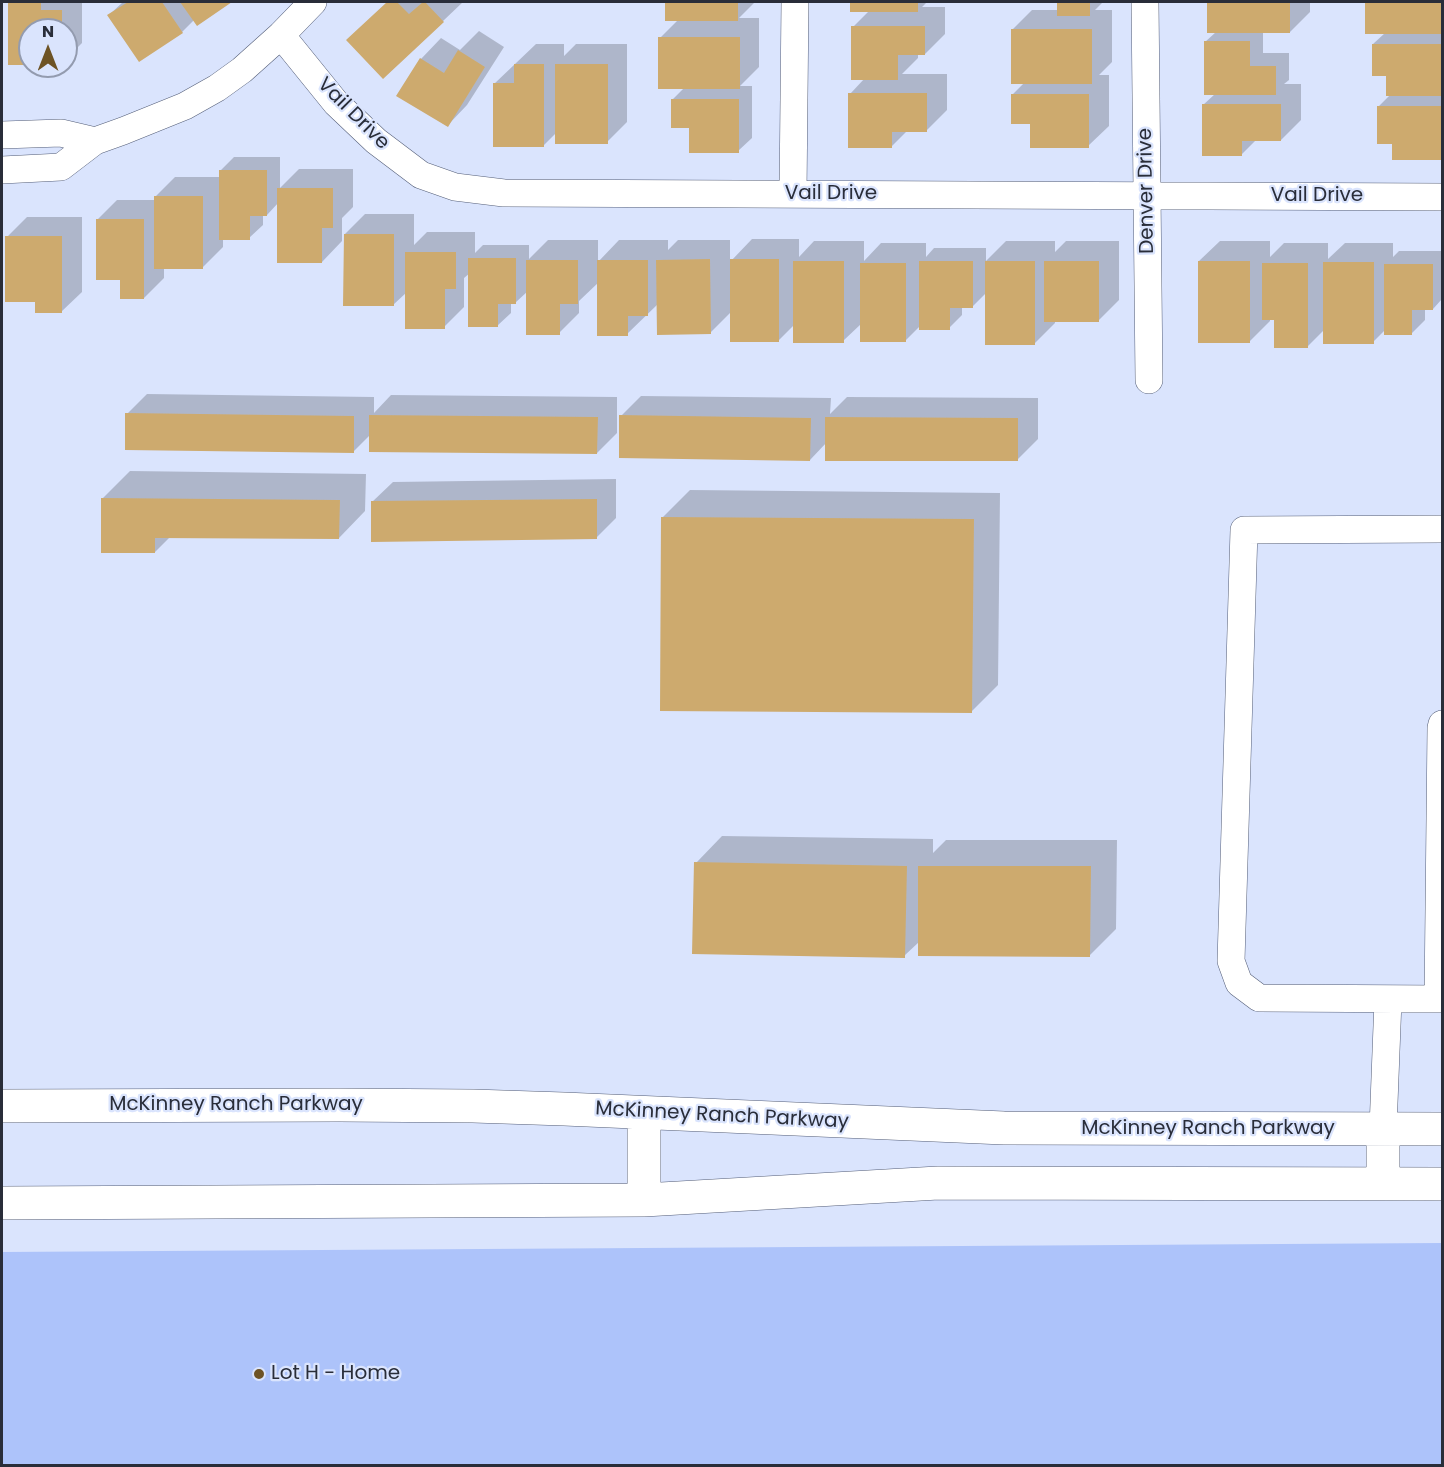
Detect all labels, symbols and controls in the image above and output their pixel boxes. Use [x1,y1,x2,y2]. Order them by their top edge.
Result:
north arrow [18,18,78,78]
text: N [42,20,54,43]
street label: Vail Drive [312,73,394,155]
street label: Denver Drive [1134,128,1160,254]
street label: Vail Drive [785,182,877,206]
street label: Vail Drive [1271,184,1363,208]
street label: McKinney Ranch Parkway [109,1093,363,1117]
street label: McKinney Ranch Parkway [595,1097,849,1135]
street label: McKinney Ranch Parkway [1081,1117,1335,1141]
place label: Lot H - Home [271,1362,400,1386]
marker: Lot H - Home [252,1367,266,1381]

